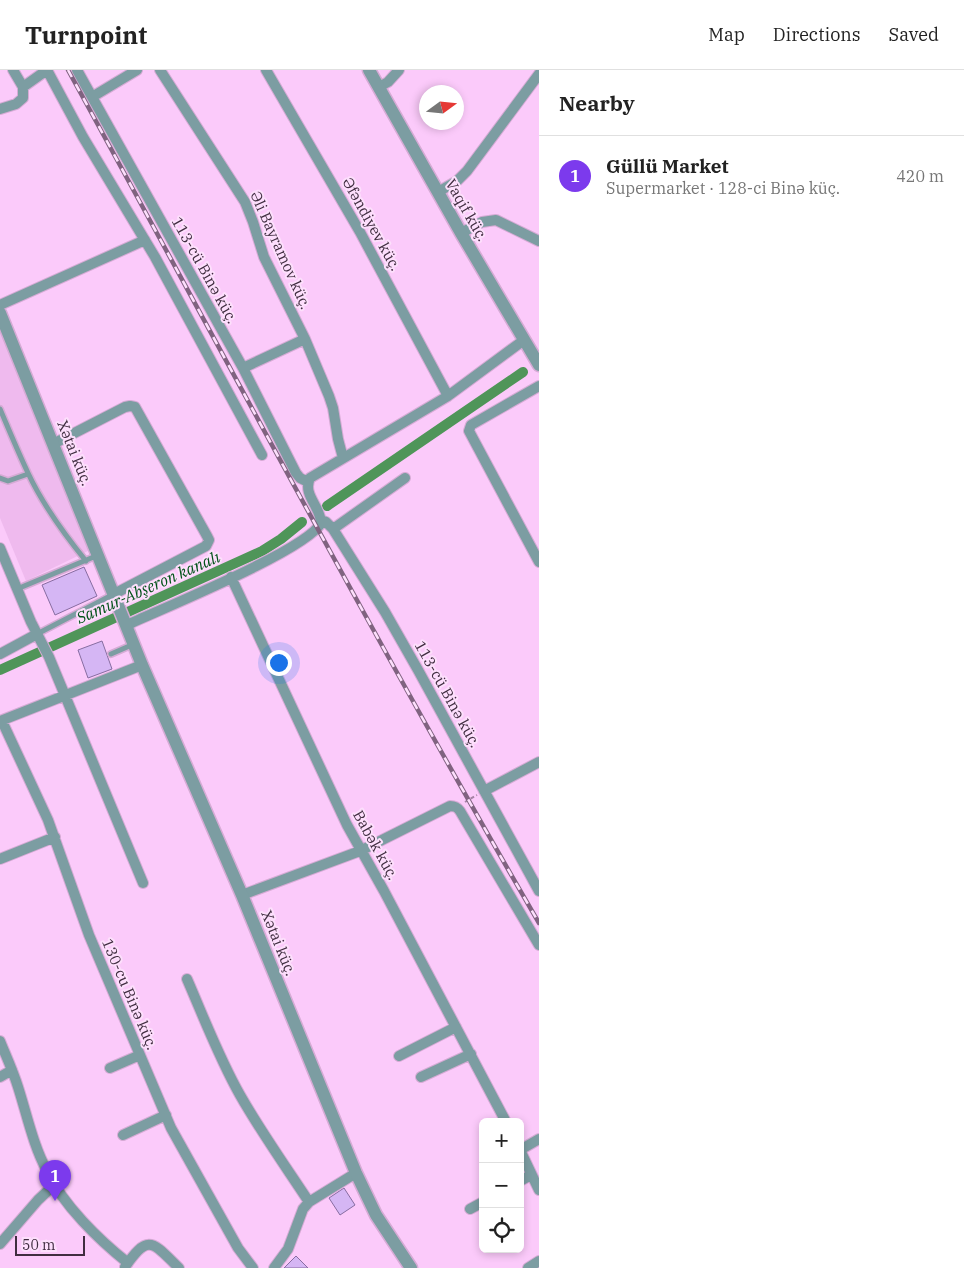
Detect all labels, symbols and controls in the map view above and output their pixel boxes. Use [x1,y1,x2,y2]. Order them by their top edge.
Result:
text: Turnpoint [25,19,147,51]
text: Map [708,23,745,46]
text: Directions [773,23,861,46]
text: Saved [889,23,939,46]
north arrow [419,85,464,130]
text: Nearby [559,89,635,117]
text: Güllü Market [606,154,729,178]
text: 1 [570,166,580,186]
text: 420 m [896,166,944,186]
street label: Əfəndiyev küç. [339,174,405,274]
street label: Vaqif küç. [442,175,492,245]
text: Supermarket · 128-ci Binə küç. [606,178,840,198]
street label: Əli Bayramov küç. [246,188,316,312]
street label: 113-cü Binə küç. [168,213,242,327]
street label: Xətai küç. [53,417,97,489]
water label: Samur-Abşeron kanalı [72,546,223,628]
street label: 113-cü Binə küç. [411,637,485,751]
your location [266,650,292,676]
street label: Babək küç. [349,807,403,883]
street label: Xətai küç. [257,907,301,979]
street label: 130-cu Binə küç. [98,936,162,1052]
map controls [479,1118,524,1253]
button: + [479,1118,524,1163]
pin: 1 [39,1160,71,1201]
button: − [479,1163,524,1208]
button: locate [479,1208,524,1253]
scale bar [15,1233,85,1256]
text: 50 m [22,1236,55,1254]

